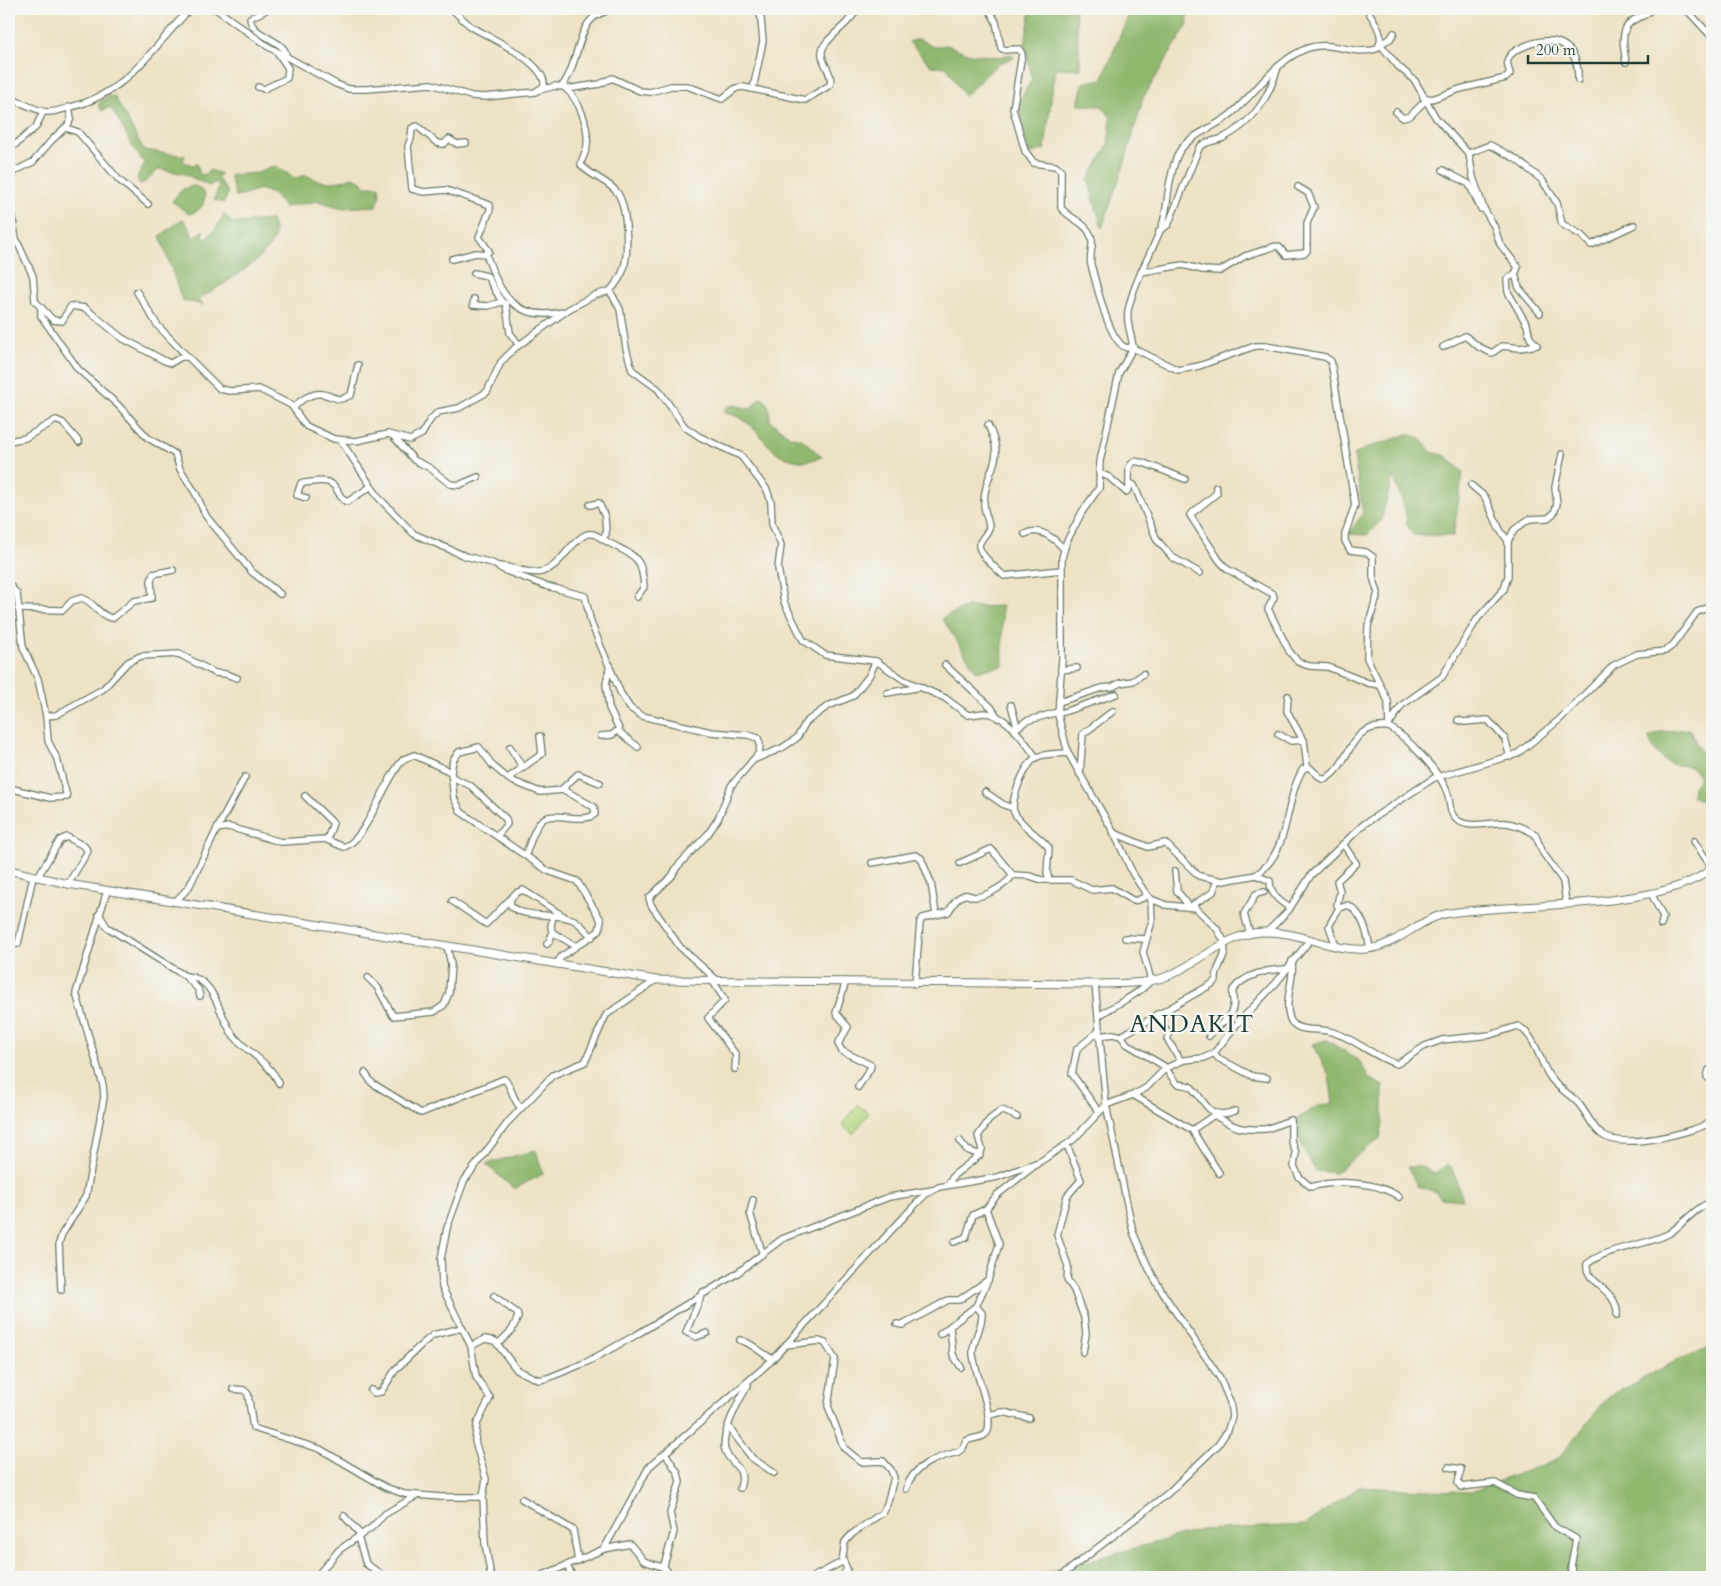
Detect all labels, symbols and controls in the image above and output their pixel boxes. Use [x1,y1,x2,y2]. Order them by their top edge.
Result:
scale bar [1528,32,1648,64]
text: 200 m [1536,40,1576,60]
district label: ANDAKIT [1130,1008,1254,1041]

